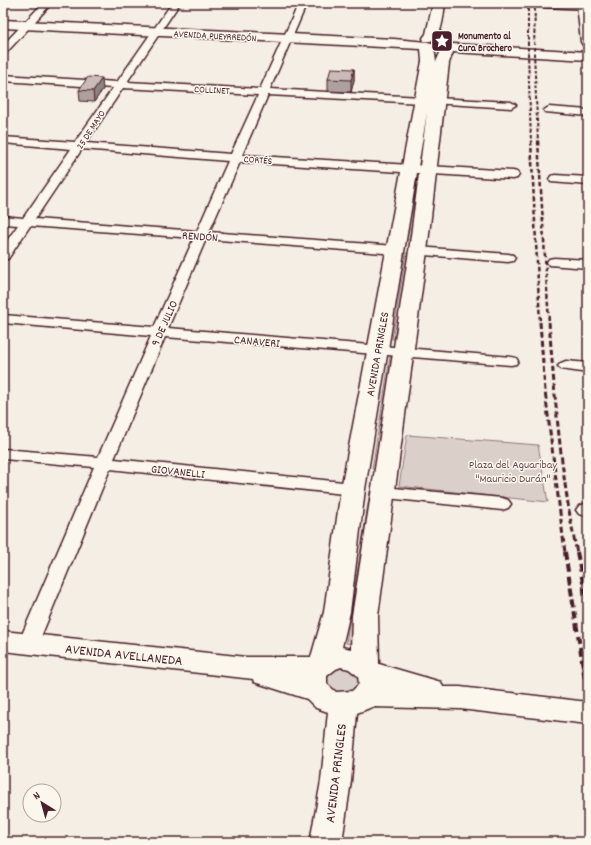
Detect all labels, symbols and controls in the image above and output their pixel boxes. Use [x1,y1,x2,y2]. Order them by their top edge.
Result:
street label: AVENIDA PUEYRREDÓN [173,28,257,46]
place icon: Monumento al Cura Brochero [429,28,455,54]
place label: Monumento al Cura Brochero [458,30,513,56]
street label: COLLINET [194,83,230,99]
street label: 25 DE MAYO [74,108,110,152]
street label: CORTÉS [243,153,273,169]
street label: RENDÓN [181,228,218,247]
street label: 9 DE JULIO [148,298,183,349]
street label: AVENIDA PRINGLES [363,311,394,398]
street label: CANAVERI [233,332,281,353]
park label: Plaza del Aguaribay "Mauricio Durán" [469,457,558,488]
street label: GIOVANELLI [150,461,206,484]
street label: AVENIDA AVELLANEDA [64,640,184,672]
street label: AVENIDA PRINGLES [321,722,353,824]
north arrow [22,783,62,823]
text: N [30,788,45,805]

